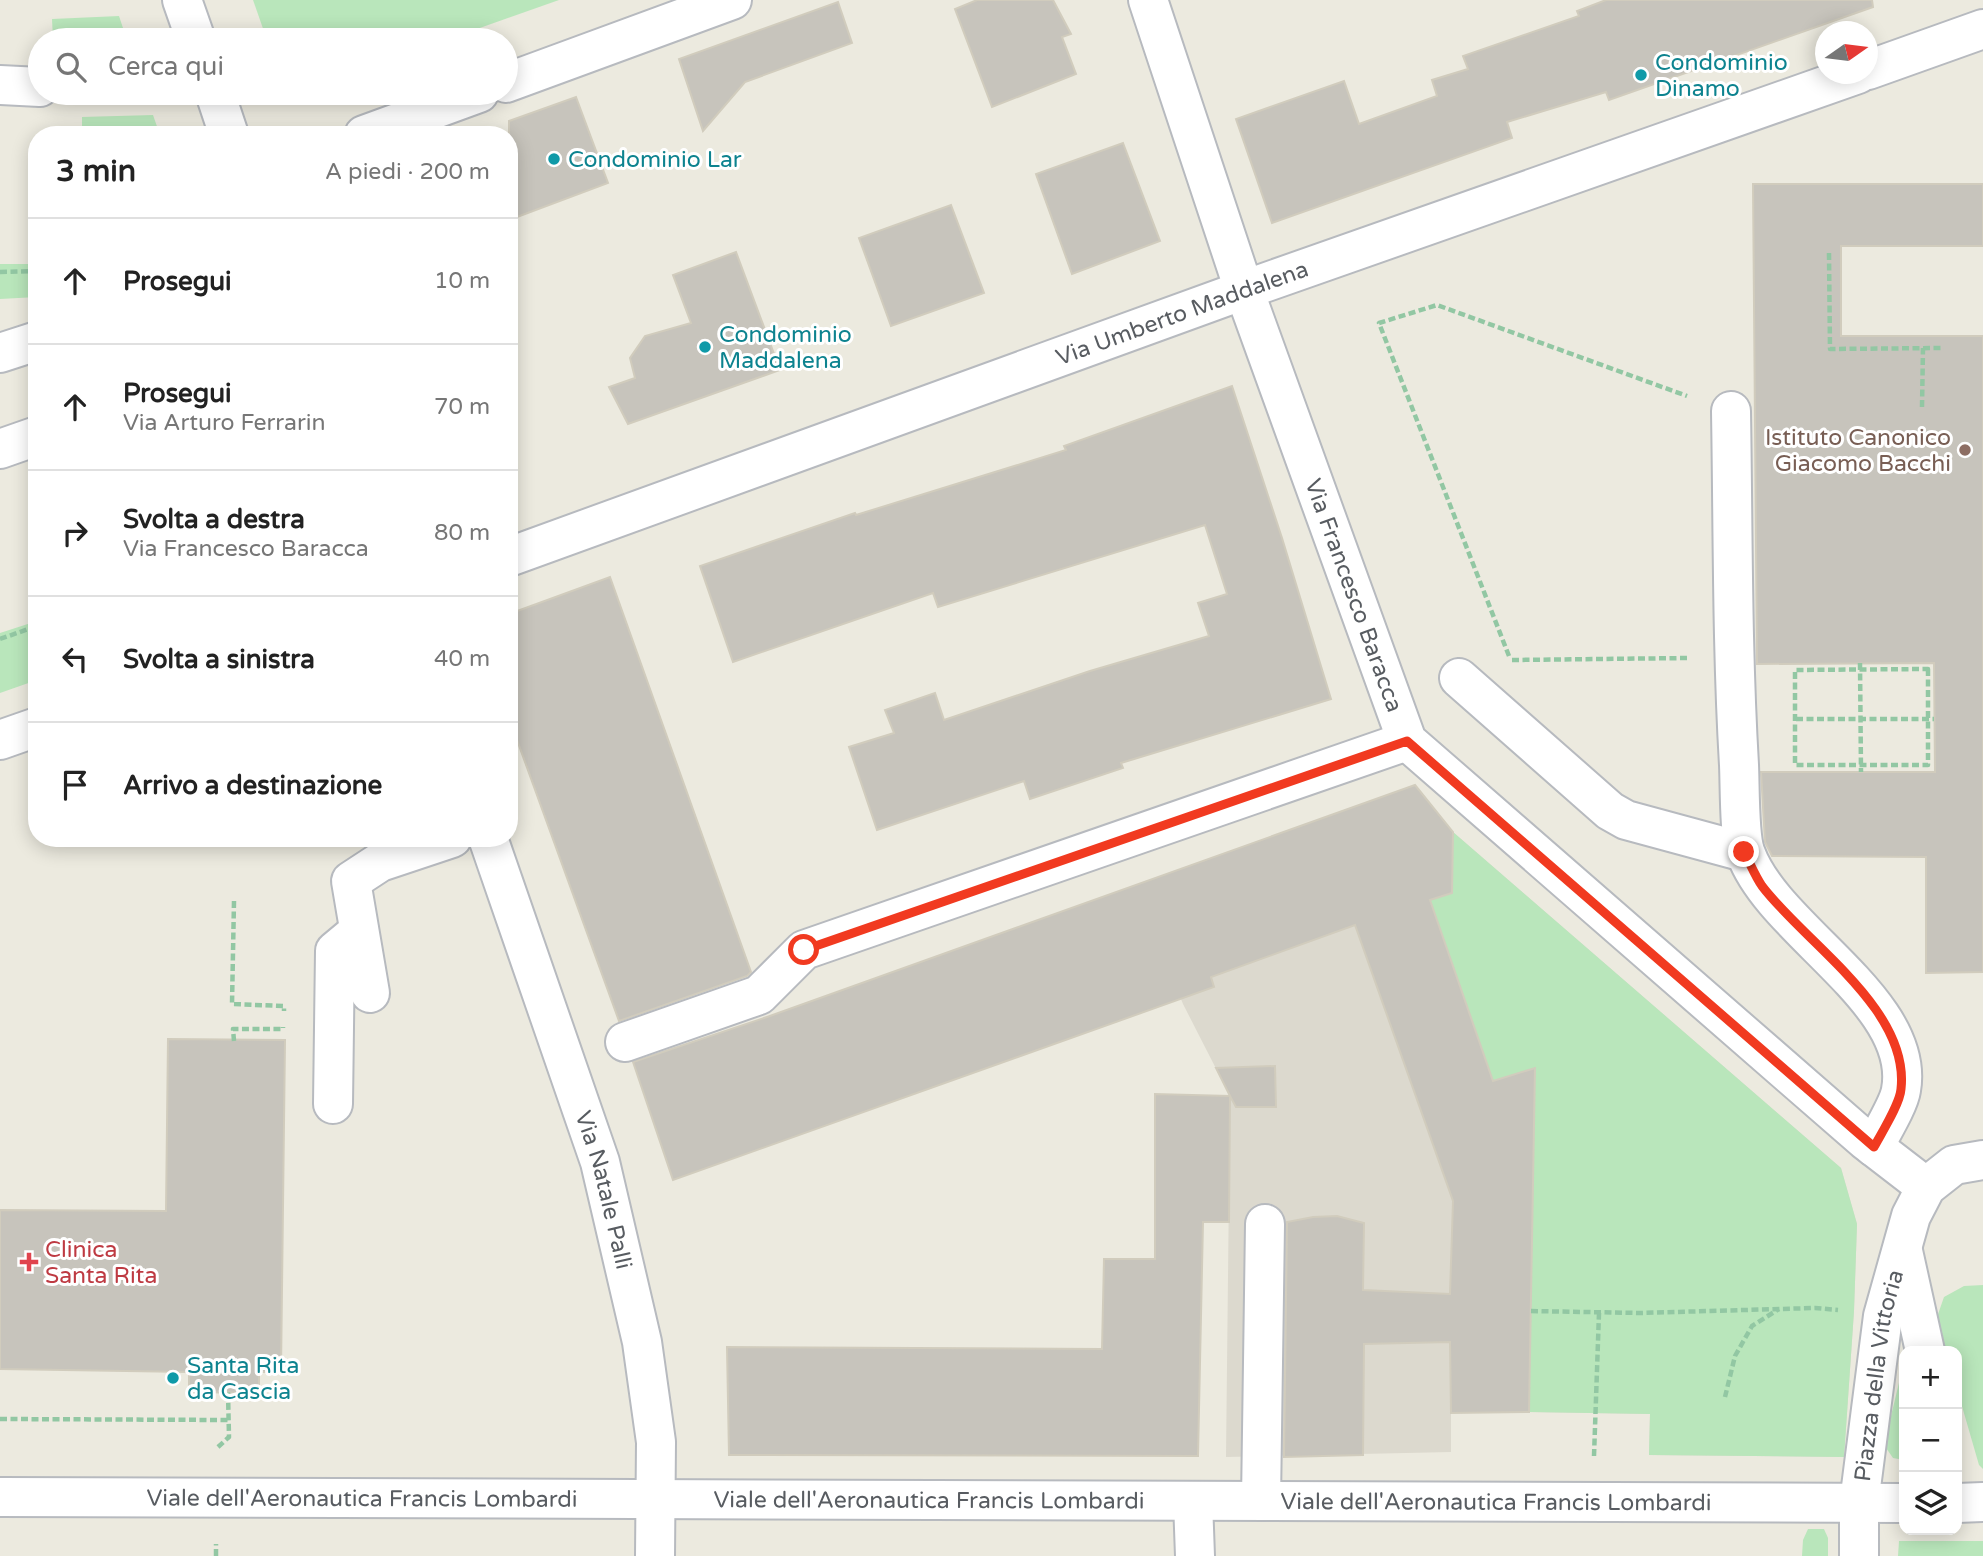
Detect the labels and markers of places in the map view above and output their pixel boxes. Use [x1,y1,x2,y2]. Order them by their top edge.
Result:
place label: Condominio Dinamo [1655,49,1788,103]
marker: Condominio Dinamo [1633,67,1649,83]
place label: Condominio Lar [568,146,742,174]
marker: Condominio Lar [546,151,562,167]
place label: Condominio Maddalena [719,321,852,375]
marker: Condominio Maddalena [697,339,713,355]
place label: Istituto Canonico Giacomo Bacchi [1765,424,1951,478]
marker: Istituto Canonico Giacomo Bacchi [1957,442,1973,458]
place label: Clinica Santa Rita [45,1236,157,1290]
marker: Clinica Santa Rita [19,1252,39,1272]
place label: Santa Rita da Cascia [187,1352,299,1406]
marker: Santa Rita da Cascia [165,1370,181,1386]

